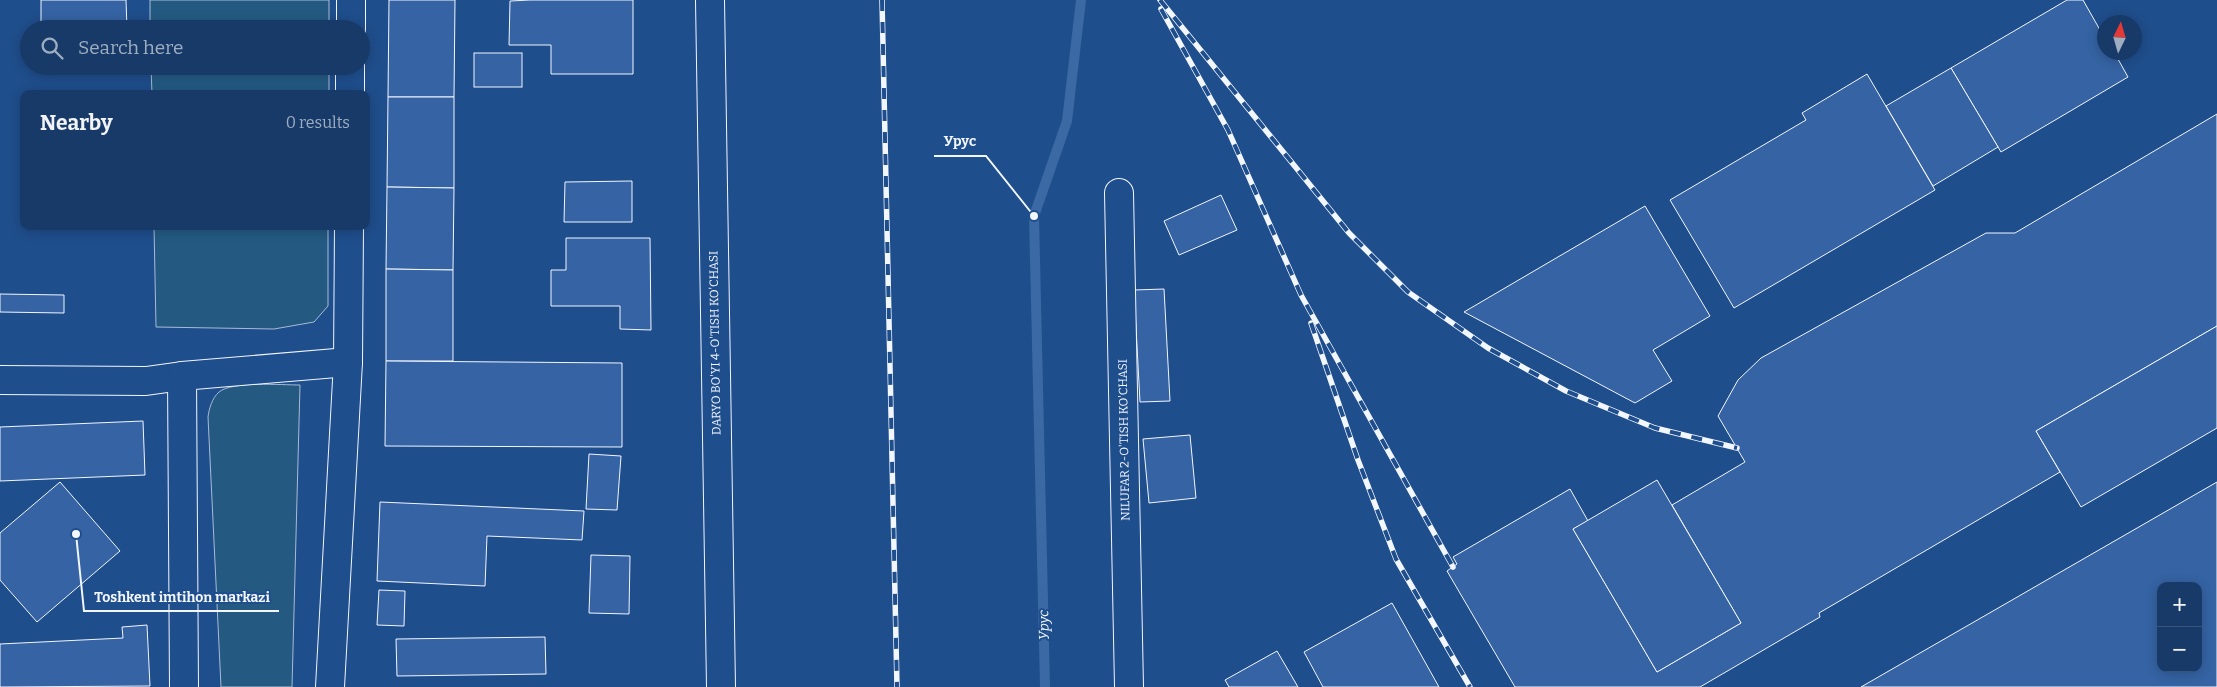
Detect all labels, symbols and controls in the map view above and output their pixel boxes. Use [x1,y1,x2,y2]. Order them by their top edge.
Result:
north arrow [2097,15,2142,60]
search box [20,20,370,75]
icon: search [38,34,66,62]
text: Search here [78,36,183,59]
text: Nearby [40,110,113,136]
text: 0 results [286,113,350,132]
callout: Урус [934,127,986,156]
text: Урус [944,133,976,150]
street label: DARYO BO'YI 4-O'TISH KO'CHASI [706,251,724,435]
street label: NILUFAR 2-O'TISH KO'CHASI [1116,359,1132,521]
callout: Toshkent imtihon markazi [84,582,279,611]
map controls [2157,582,2202,672]
button: + [2157,582,2202,627]
text: Toshkent imtihon markazi [94,589,270,606]
water label: Урус [1035,610,1053,640]
button: − [2157,627,2202,672]

